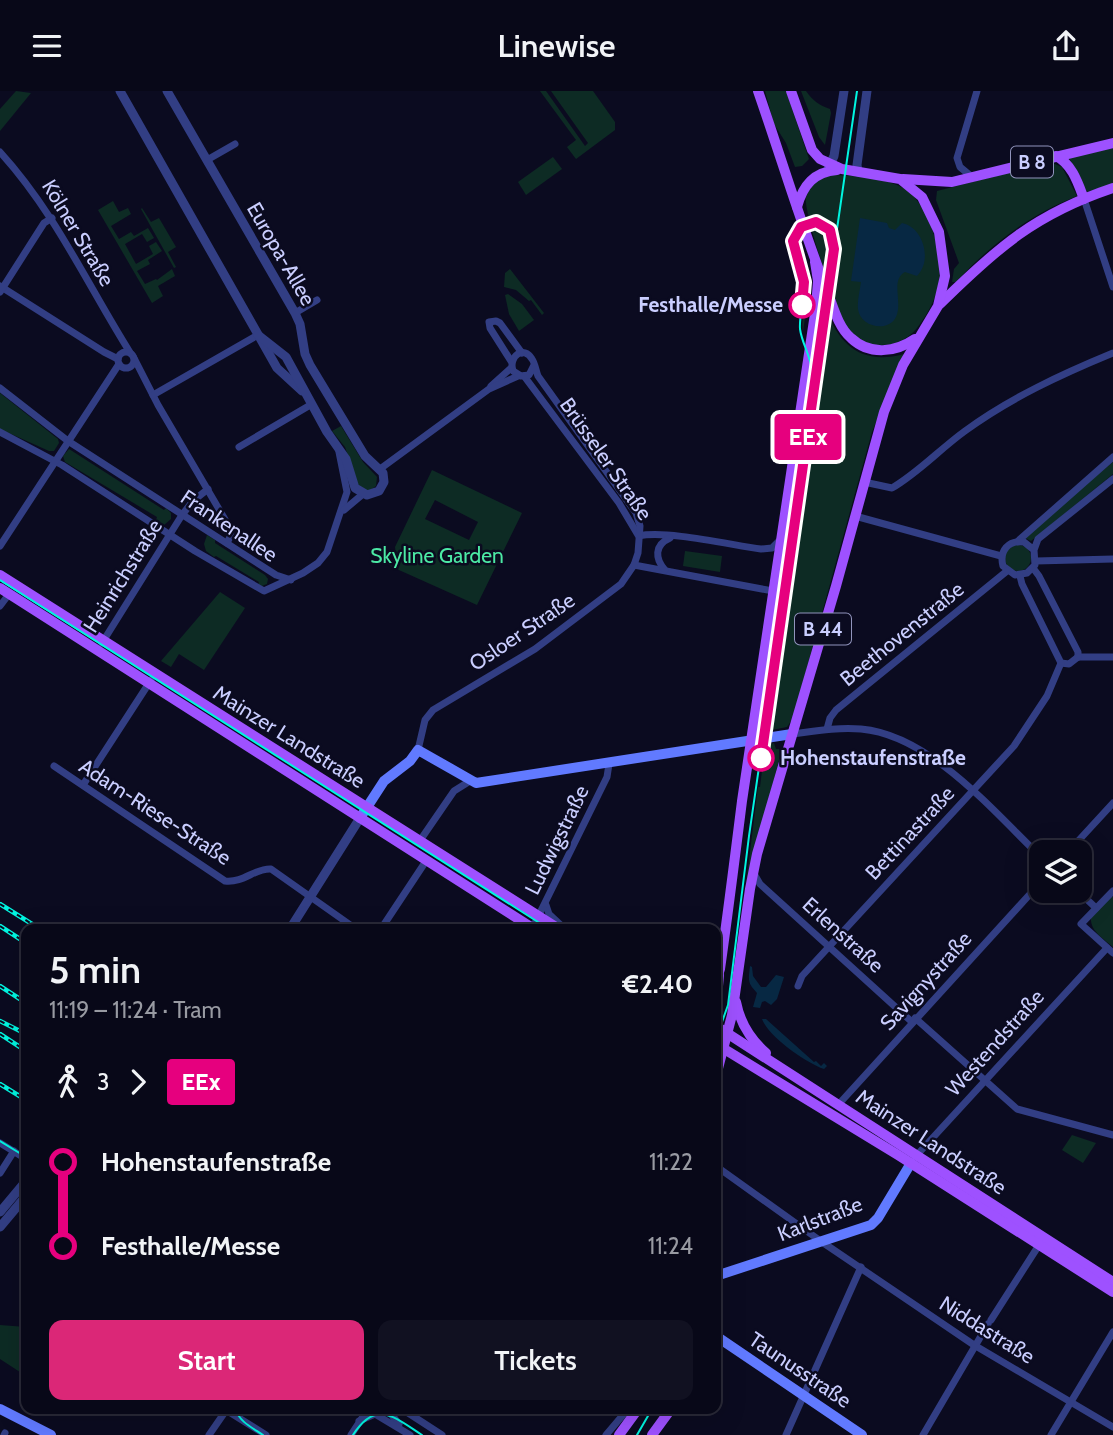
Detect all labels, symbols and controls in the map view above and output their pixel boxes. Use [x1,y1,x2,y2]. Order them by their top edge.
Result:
text: Linewise [497,26,616,65]
icon: menu [28,27,66,65]
icon: share [1047,27,1085,65]
road number: B 8 [1011,146,1053,177]
street label: Kölner Straße [37,175,120,291]
street label: Europa-Allee [242,198,321,310]
place label: Festhalle/Messe [638,292,783,317]
marker: Festhalle/Messe [789,292,815,318]
street label: Brüsseler Straße [555,393,658,525]
line badge: EEx [768,414,848,460]
text: EEx [788,422,828,451]
street label: Frankenallee [176,484,283,567]
street label: Heinrichstraße [78,514,167,637]
park label: Skyline Garden [370,543,504,568]
street label: Beethovenstraße [835,576,969,691]
street label: Osloer Straße [464,587,579,676]
road number: B 44 [795,614,851,645]
street label: Mainzer Landstraße [209,680,370,793]
marker: Hohenstaufenstraße [748,745,774,771]
place label: Hohenstaufenstraße [780,745,966,770]
street label: Adam-Riese-Straße [75,753,236,870]
street label: Ludwigstraße [519,781,594,898]
street label: Bettinastraße [860,781,959,885]
map controls [1029,840,1092,903]
button: layers [1029,840,1092,903]
street label: Erlenstraße [798,892,889,978]
street label: Savignystraße [875,926,977,1035]
text: 5 min [49,946,141,993]
text: €2.40 [622,968,693,1000]
street label: Westendstraße [940,984,1049,1101]
text: 11:19 – 11:24 · Tram [49,996,222,1024]
icon: walk [49,1063,87,1101]
icon: forward [119,1063,157,1101]
text: EEx [181,1067,221,1096]
text: 3 [97,1068,109,1096]
street label: Mainzer Landstraße [851,1084,1011,1200]
text: Hohenstaufenstraße [101,1146,331,1178]
text: 11:22 [649,1148,693,1176]
street label: Karlstraße [774,1191,866,1246]
text: Festhalle/Messe [101,1230,280,1262]
text: 11:24 [648,1232,693,1260]
street label: Niddastraße [935,1290,1040,1369]
button: Start [49,1320,364,1400]
button: Tickets [378,1320,693,1400]
street label: Taunusstraße [745,1326,856,1413]

